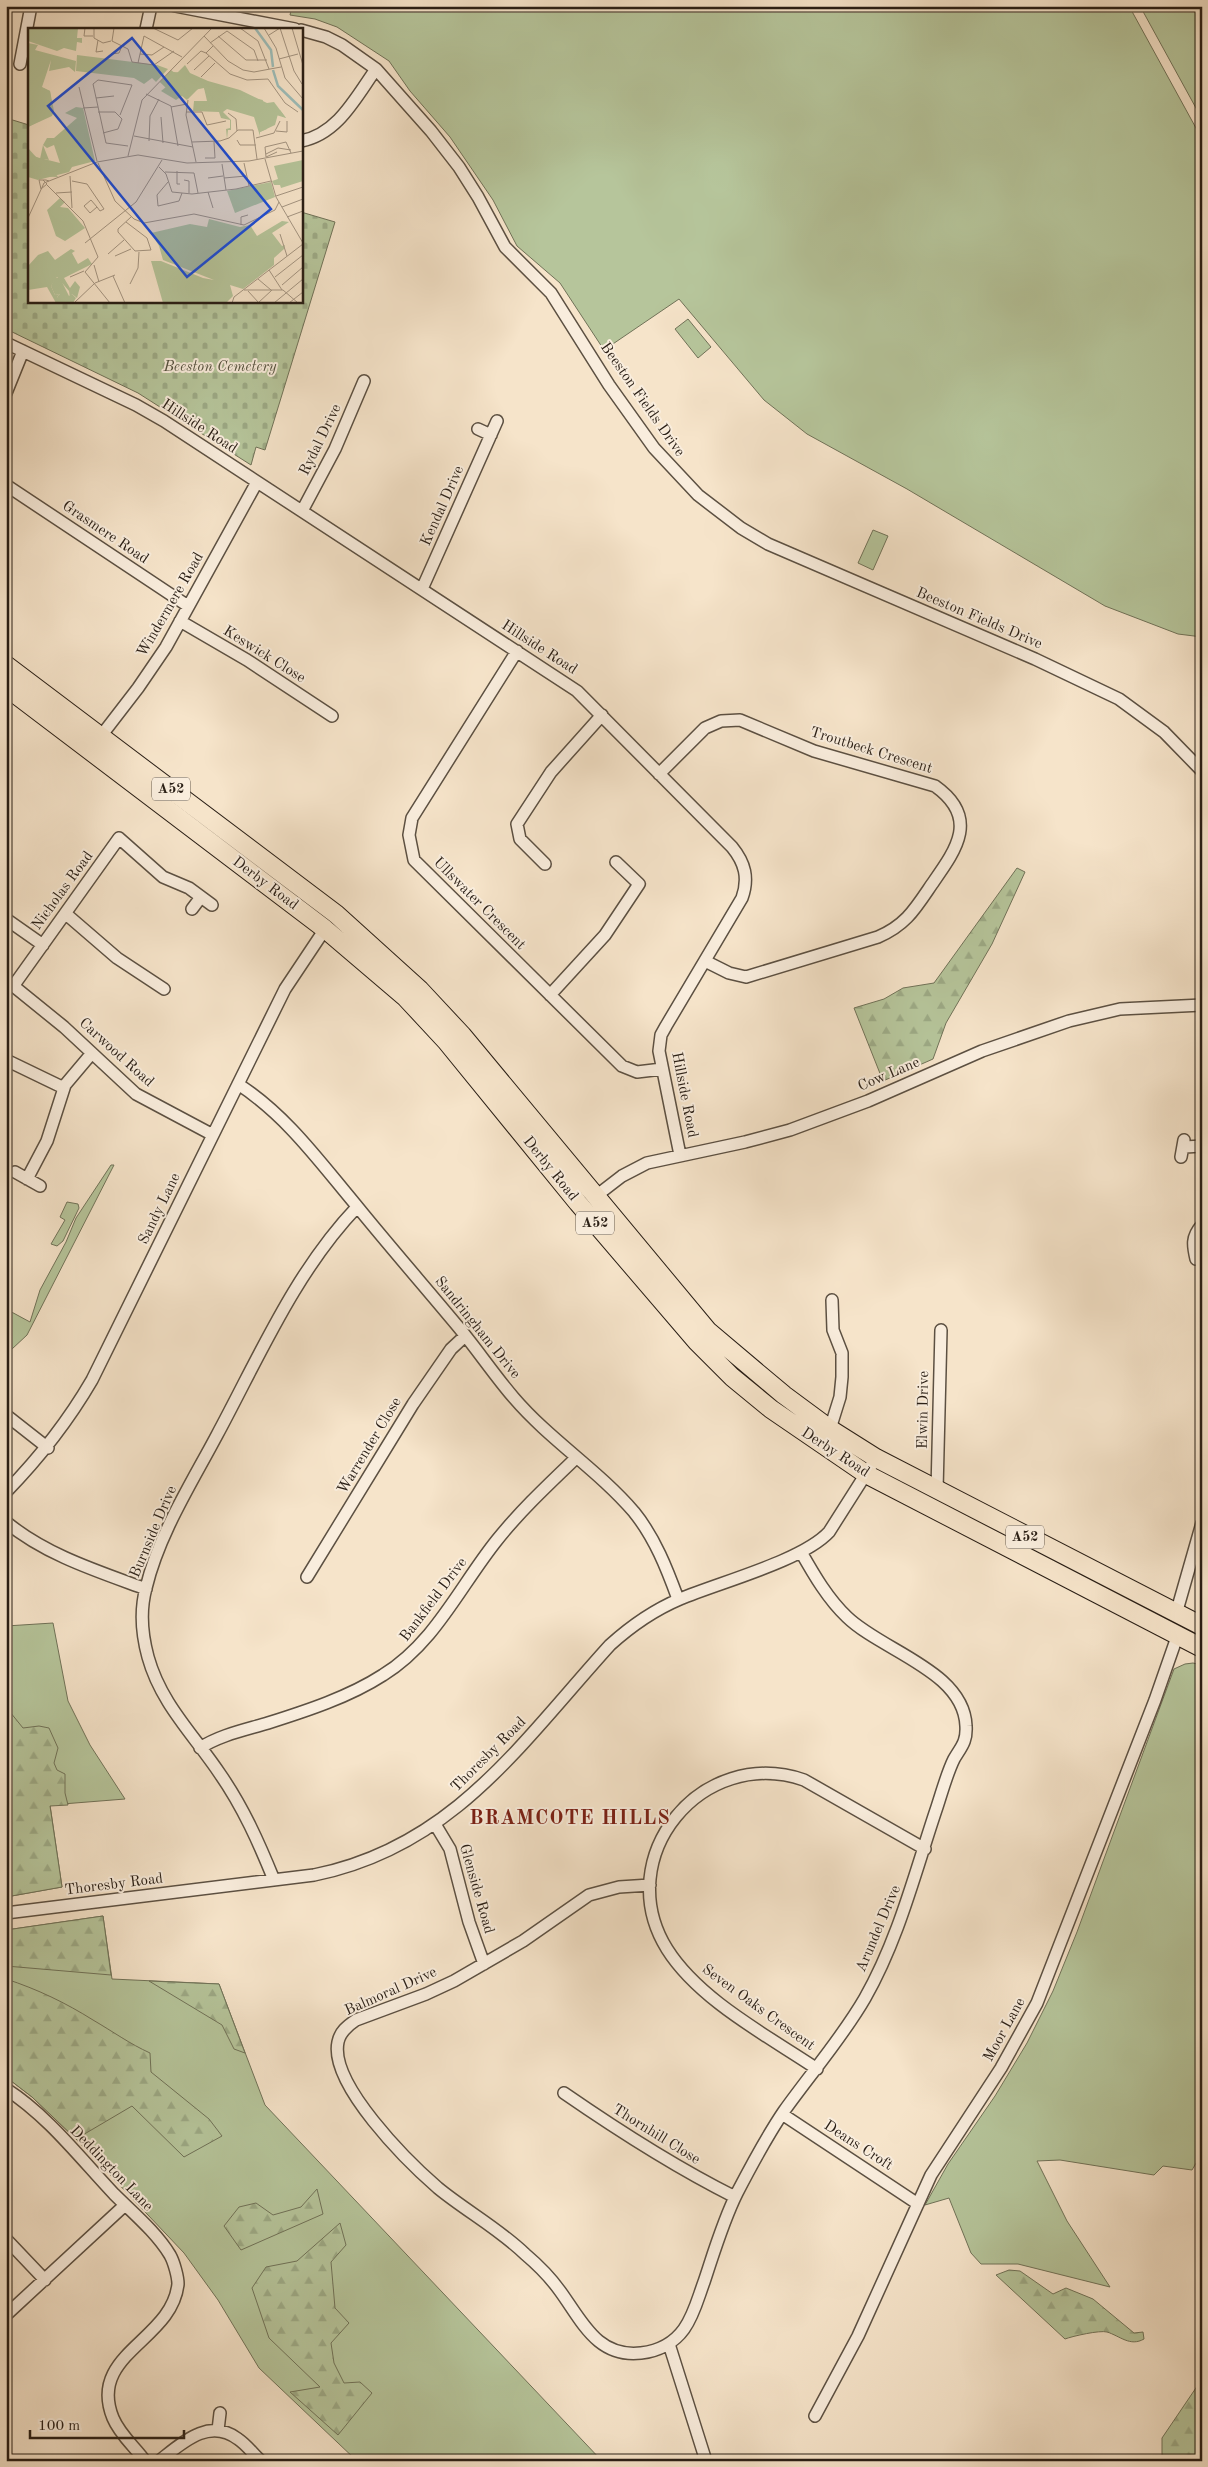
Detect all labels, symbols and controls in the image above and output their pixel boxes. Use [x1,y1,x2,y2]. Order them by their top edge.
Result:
inset map [28,28,302,302]
street label: Beeston Fields Drive [597,340,687,460]
park label: Beeston Cemetery [163,360,277,375]
street label: Hillside Road [158,397,240,457]
street label: Rydal Drive [297,402,345,478]
street label: Kendal Drive [419,464,467,548]
street label: Grasmere Road [59,499,151,567]
street label: Windermere Road [135,550,207,660]
street label: Beeston Fields Drive [914,586,1044,652]
street label: Hillside Road [498,618,580,678]
street label: Keswick Close [220,624,308,686]
street label: Troutbeck Crescent [808,725,934,777]
road number: A52 [152,778,190,801]
street label: Nicholas Road [29,849,97,933]
street label: Derby Road [229,855,301,914]
street label: Ullswater Crescent [430,855,528,953]
street label: Carwood Road [76,1016,156,1090]
street label: Hillside Road [668,1051,700,1139]
street label: Cow Lane [856,1055,922,1095]
street label: Derby Road [520,1134,580,1204]
street label: Sandy Lane [136,1171,184,1247]
road number: A52 [576,1212,614,1234]
street label: Sandringham Drive [431,1274,523,1382]
street label: Elwin Drive [916,1371,932,1449]
street label: Warrender Close [335,1395,405,1497]
street label: Derby Road [798,1425,872,1481]
street label: Burnside Drive [128,1484,180,1580]
road number: A52 [1006,1525,1044,1548]
street label: Bankfield Drive [398,1555,470,1645]
street label: Thoresby Road [449,1715,529,1795]
district label: BRAMCOTE HILLS [469,1809,671,1829]
street label: Glenside Road [456,1842,496,1936]
street label: Thoresby Road [64,1871,164,1898]
street label: Arundel Drive [854,1883,904,1975]
street label: Seven Oaks Crescent [699,1962,817,2054]
street label: Balmoral Drive [343,1965,439,2019]
street label: Moor Lane [981,1996,1029,2064]
street label: Thornhill Close [610,2102,702,2168]
street label: Deans Croft [821,2118,895,2174]
street label: Deddington Lane [67,2124,155,2215]
scale bar [30,2407,184,2439]
text: 100 m [38,2419,80,2434]

